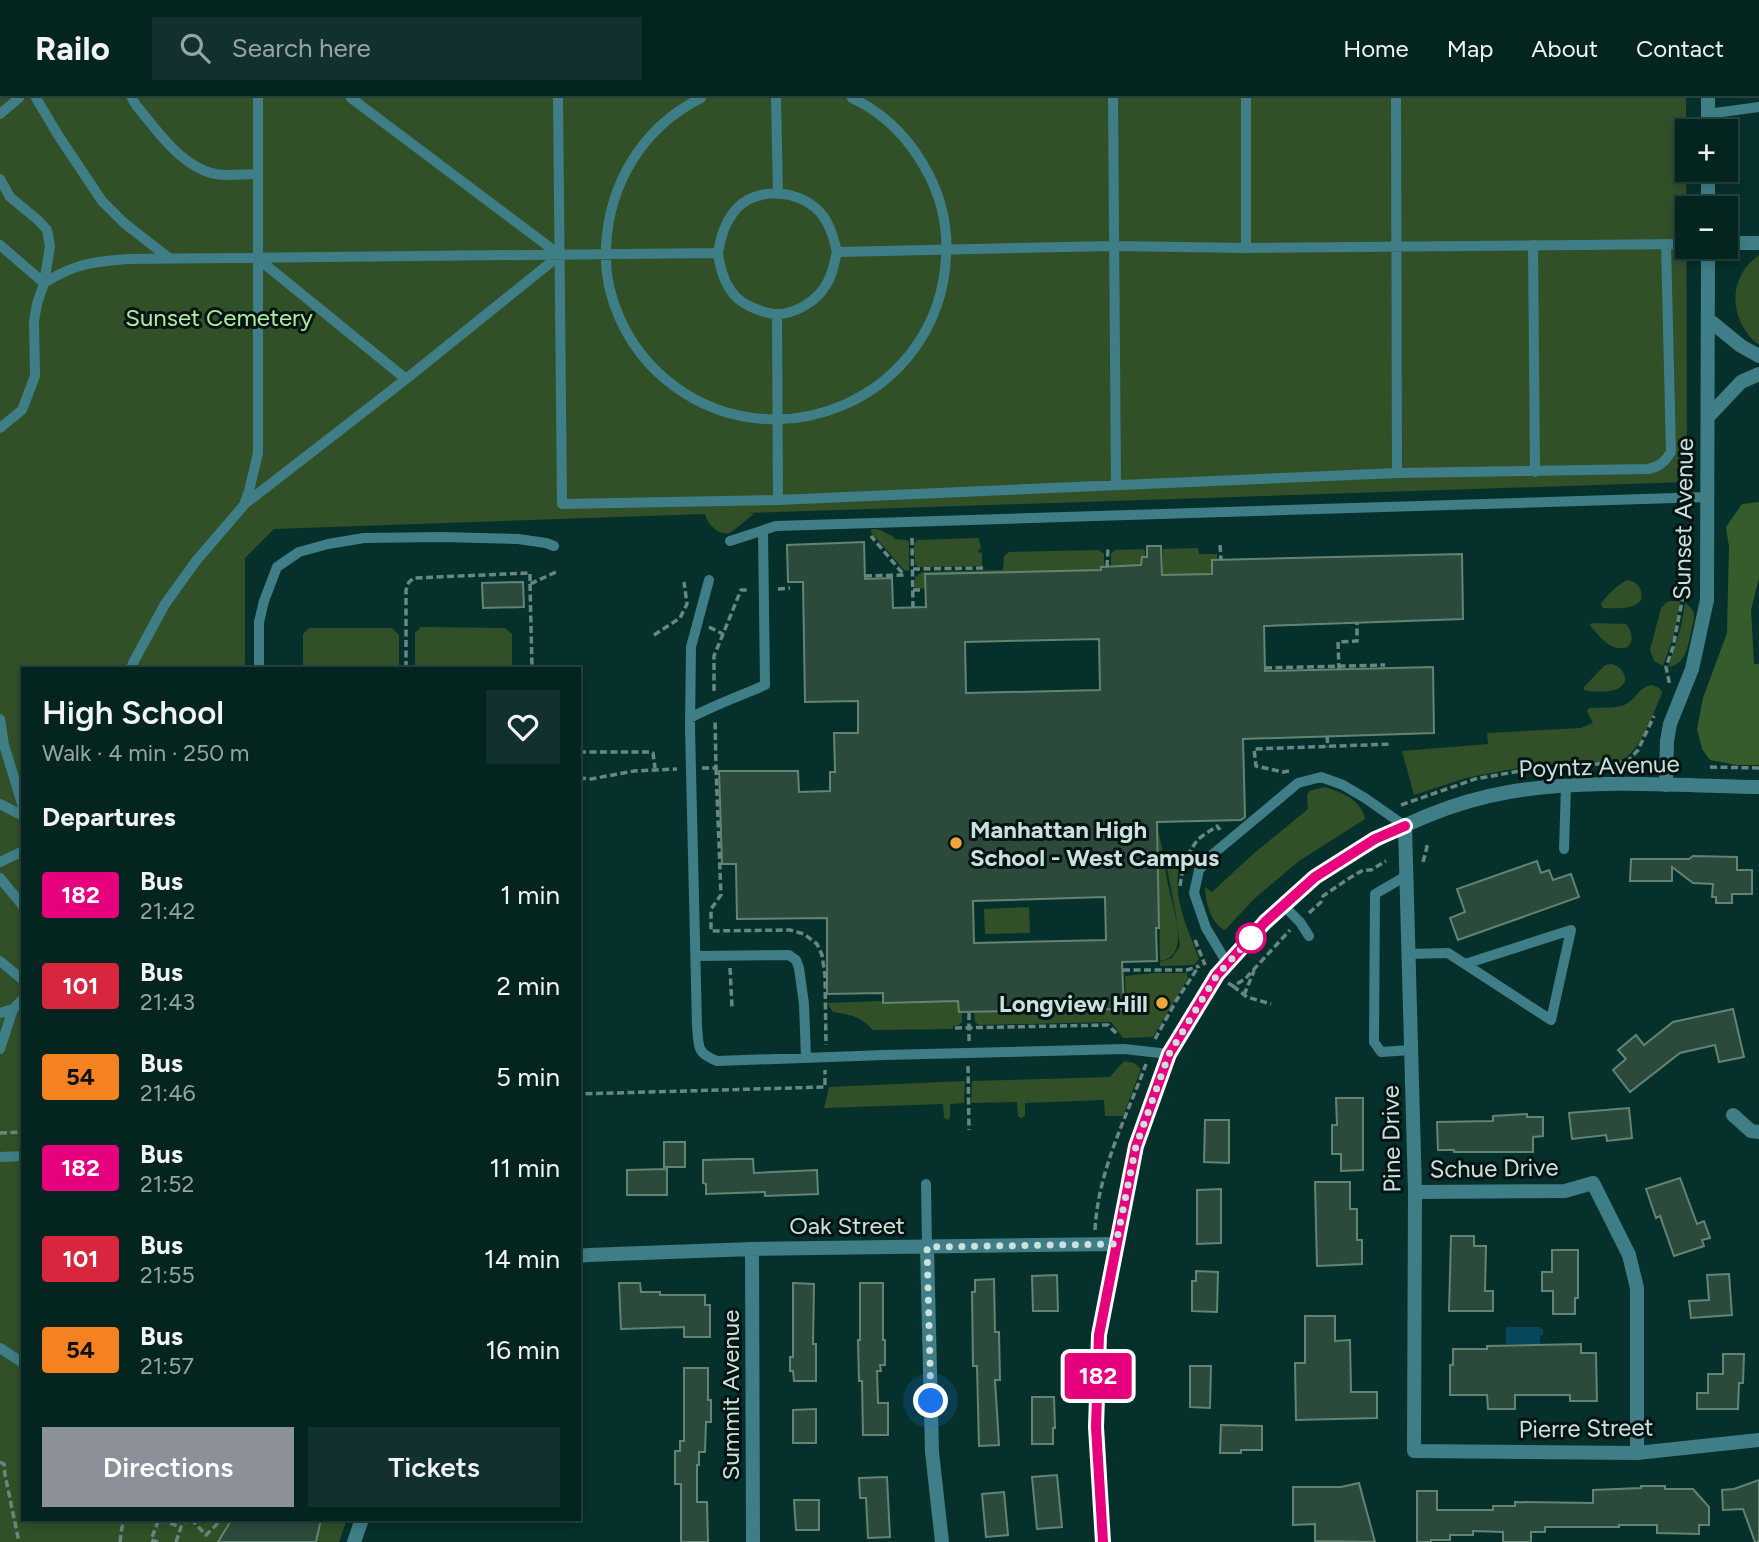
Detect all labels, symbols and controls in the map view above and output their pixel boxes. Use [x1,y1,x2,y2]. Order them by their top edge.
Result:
search box [152,17,642,80]
text: Railo [35,29,110,68]
icon: search [176,29,214,67]
text: Search here [232,32,371,64]
text: Home [1343,34,1409,63]
text: Map [1447,34,1493,63]
text: About [1531,34,1598,63]
text: Contact [1636,34,1724,63]
map controls [1675,119,1738,259]
button: + [1675,119,1738,182]
button: − [1675,196,1738,259]
park label: Sunset Cemetery [125,303,313,332]
street label: Sunset Avenue [1667,438,1699,600]
button: heart [486,690,560,764]
text: High School [42,693,224,732]
text: Walk · 4 min · 250 m [42,739,249,767]
street label: Poyntz Avenue [1518,749,1680,783]
text: Departures [42,801,176,833]
place label: Manhattan High School - West Campus [970,815,1219,872]
marker: Manhattan High School - West Campus [948,835,964,851]
text: Bus [140,865,183,897]
text: 1 min [500,879,560,911]
text: 182 [61,880,100,909]
text: 21:42 [140,897,195,925]
unlabelled marker [1236,923,1266,953]
text: Bus [140,956,183,988]
text: 2 min [496,970,560,1002]
text: 101 [63,971,98,1000]
text: 21:43 [140,988,195,1016]
place label: Longview Hill [999,989,1148,1018]
marker: Longview Hill [1154,995,1170,1011]
text: Bus [140,1047,183,1079]
text: 5 min [496,1061,560,1093]
text: 54 [66,1062,95,1091]
text: 21:46 [140,1079,195,1107]
street label: Pine Drive [1376,1085,1406,1193]
text: Bus [140,1138,183,1170]
text: 11 min [489,1152,560,1184]
street label: Schue Drive [1429,1152,1559,1184]
text: 182 [61,1153,100,1182]
text: 21:52 [140,1170,194,1198]
street label: Oak Street [789,1211,905,1240]
text: Bus [140,1229,183,1261]
text: 14 min [484,1243,560,1275]
text: 101 [63,1244,98,1273]
text: 21:55 [140,1261,195,1289]
street label: Summit Avenue [716,1310,745,1480]
text: Bus [140,1320,183,1352]
text: 16 min [485,1334,560,1366]
text: 54 [66,1335,95,1364]
text: 21:57 [140,1352,194,1380]
line badge: 182 [1058,1353,1138,1399]
text: 182 [1079,1361,1117,1390]
your location [913,1383,948,1418]
street label: Pierre Street [1518,1412,1654,1444]
button: Directions [42,1427,294,1507]
button: Tickets [308,1427,560,1507]

